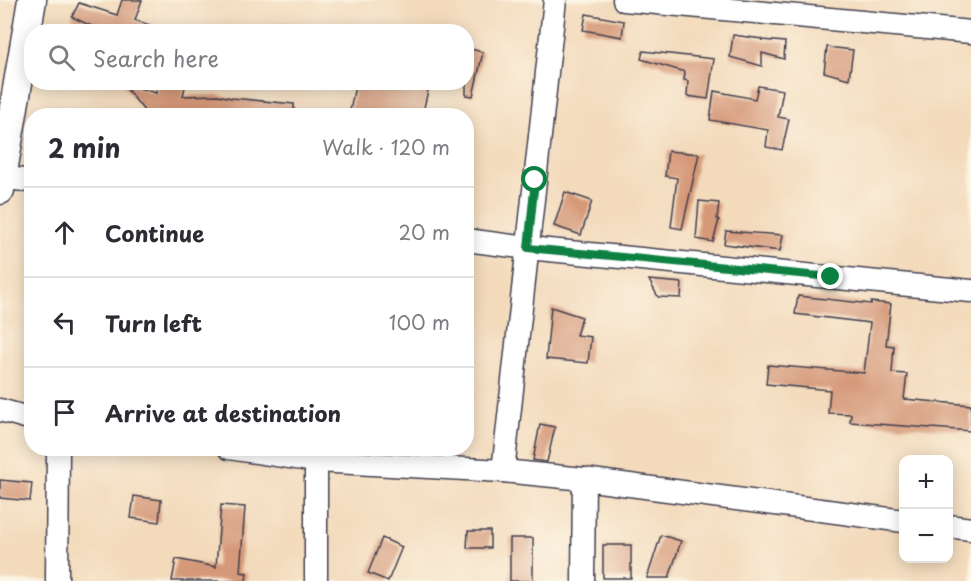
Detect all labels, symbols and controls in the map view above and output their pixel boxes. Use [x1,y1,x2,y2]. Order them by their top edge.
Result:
search box [24,24,474,90]
icon: search [45,41,78,74]
text: Search here [93,41,219,74]
text: 2 min [48,128,121,167]
text: Walk · 120 m [322,132,450,162]
route start [521,166,547,192]
icon: ahead [48,216,81,249]
text: Continue [105,216,204,249]
text: 20 m [398,217,450,247]
route end [817,263,843,289]
icon: left [48,306,81,339]
text: Turn left [105,306,202,339]
text: 100 m [389,307,450,337]
icon: arrive [48,396,81,429]
text: Arrive at destination [105,396,341,429]
map controls [899,455,953,563]
button: + [899,455,953,509]
button: − [899,509,953,563]

